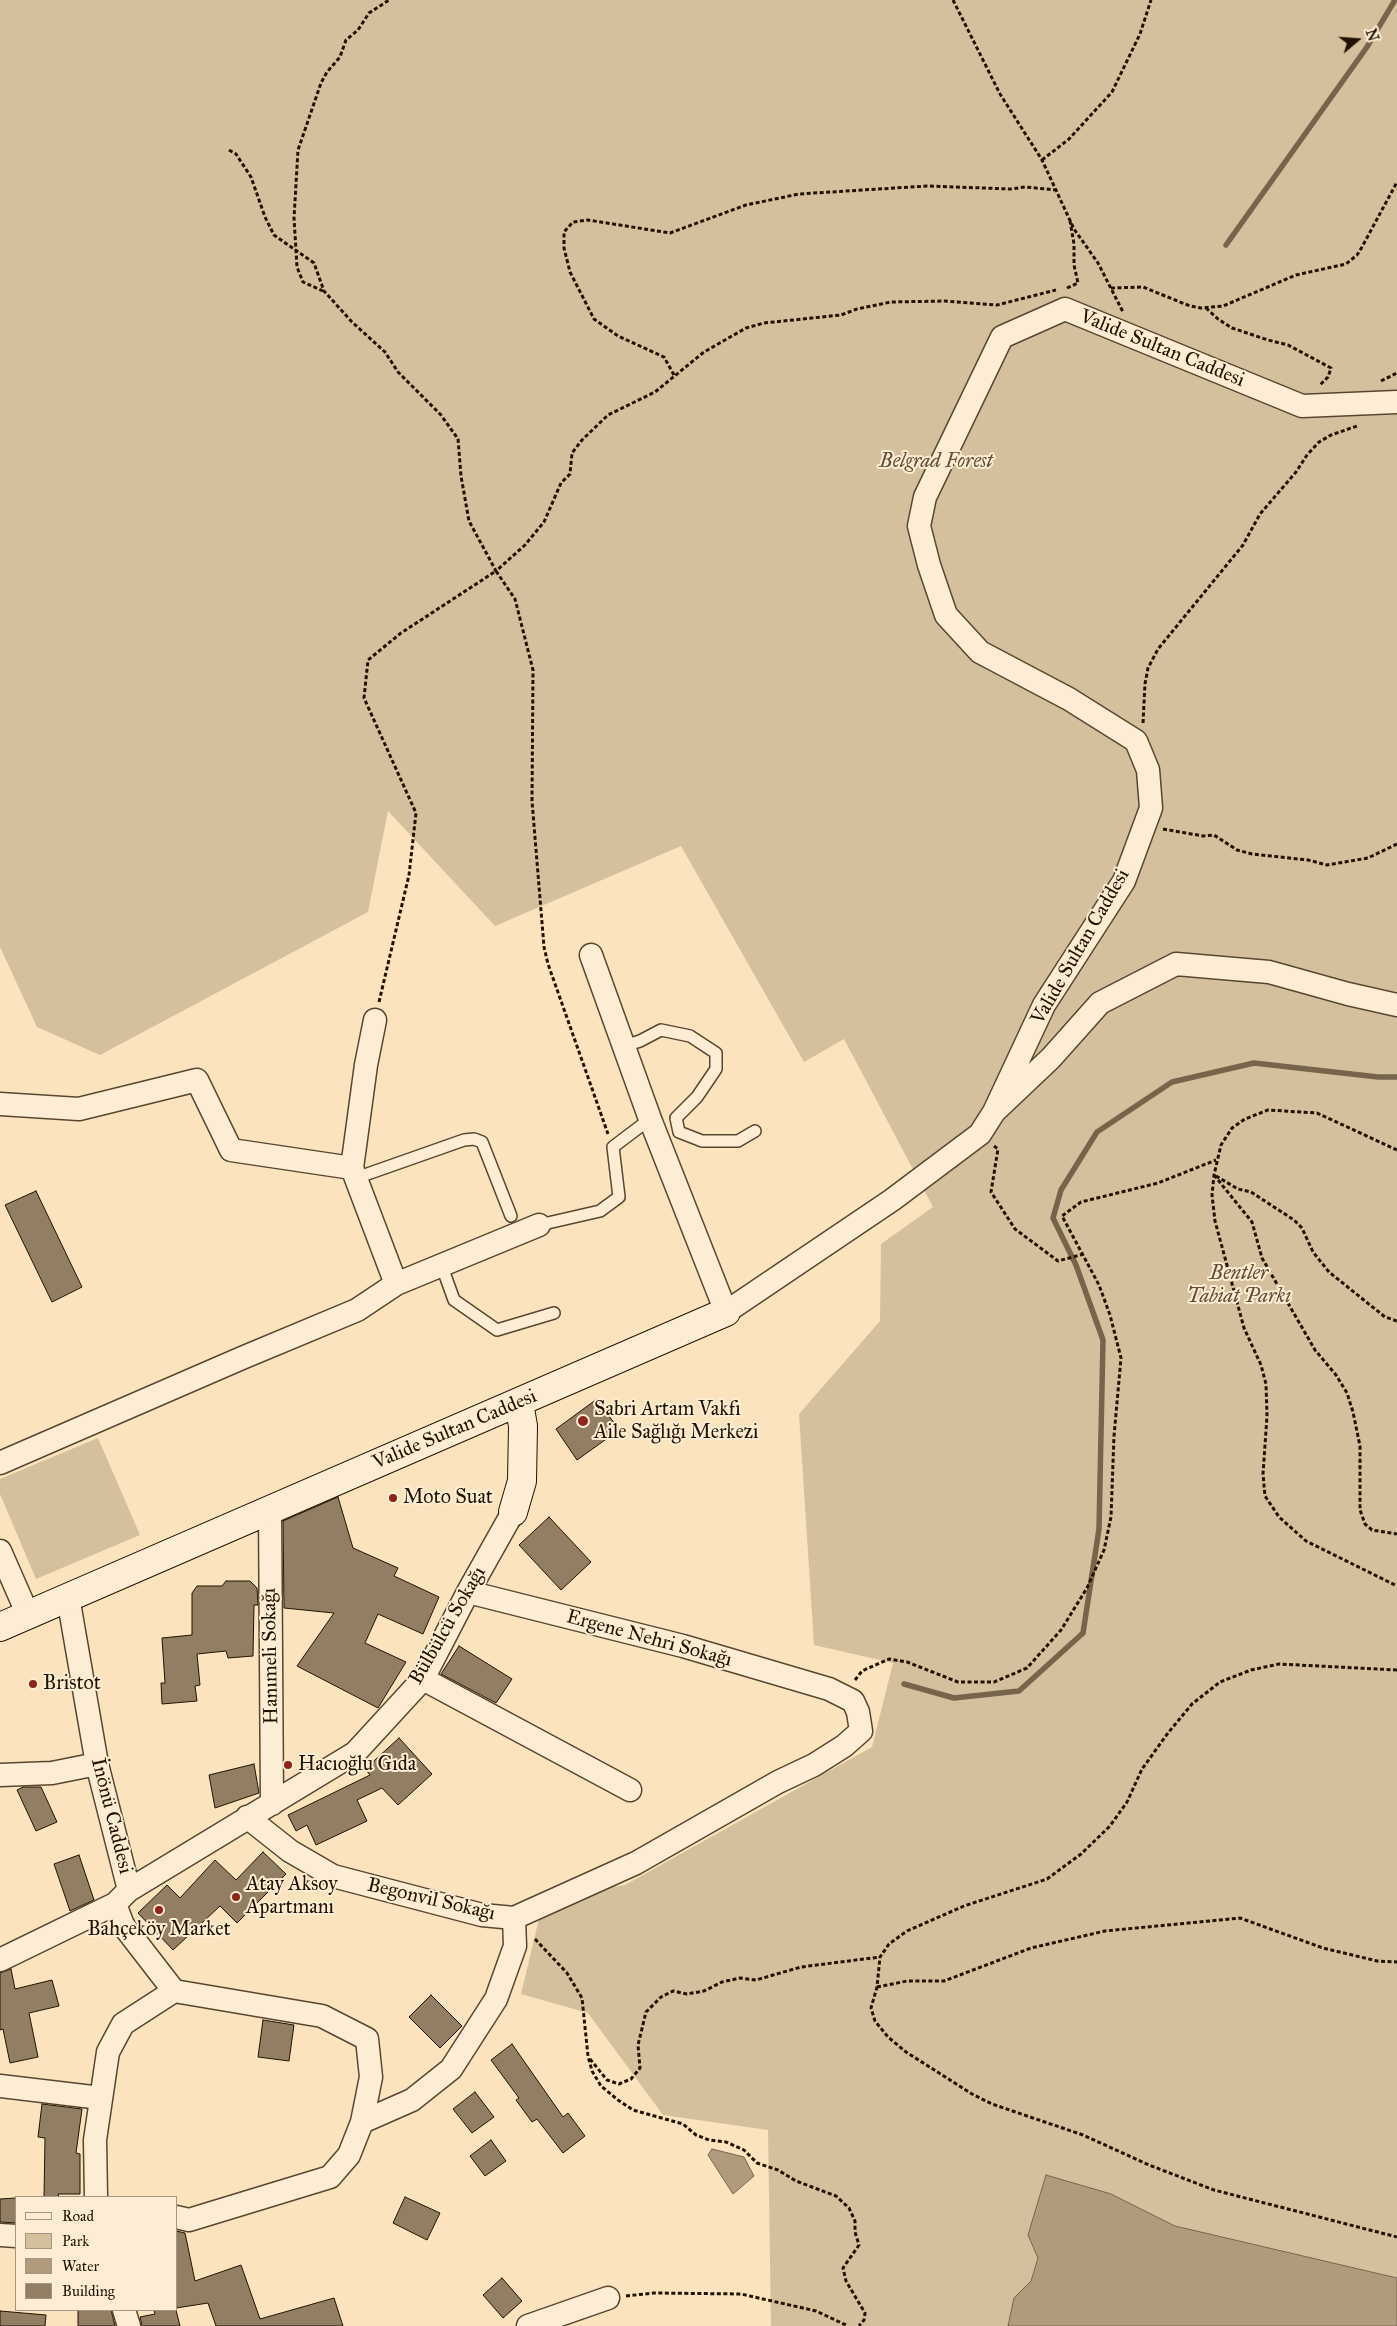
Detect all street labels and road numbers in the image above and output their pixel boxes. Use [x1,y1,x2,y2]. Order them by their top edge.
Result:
street label: Valide Sultan Caddesi [1076,305,1248,393]
street label: Valide Sultan Caddesi [1027,865,1135,1029]
street label: Valide Sultan Caddesi [369,1385,541,1475]
street label: Bülbülcü Sokağı [404,1563,492,1689]
street label: Hanımeli Sokağı [258,1588,284,1724]
street label: Ergene Nehri Sokağı [564,1605,734,1673]
street label: İnönü Caddesi [85,1756,137,1876]
street label: Begonvil Sokağı [365,1874,497,1926]

